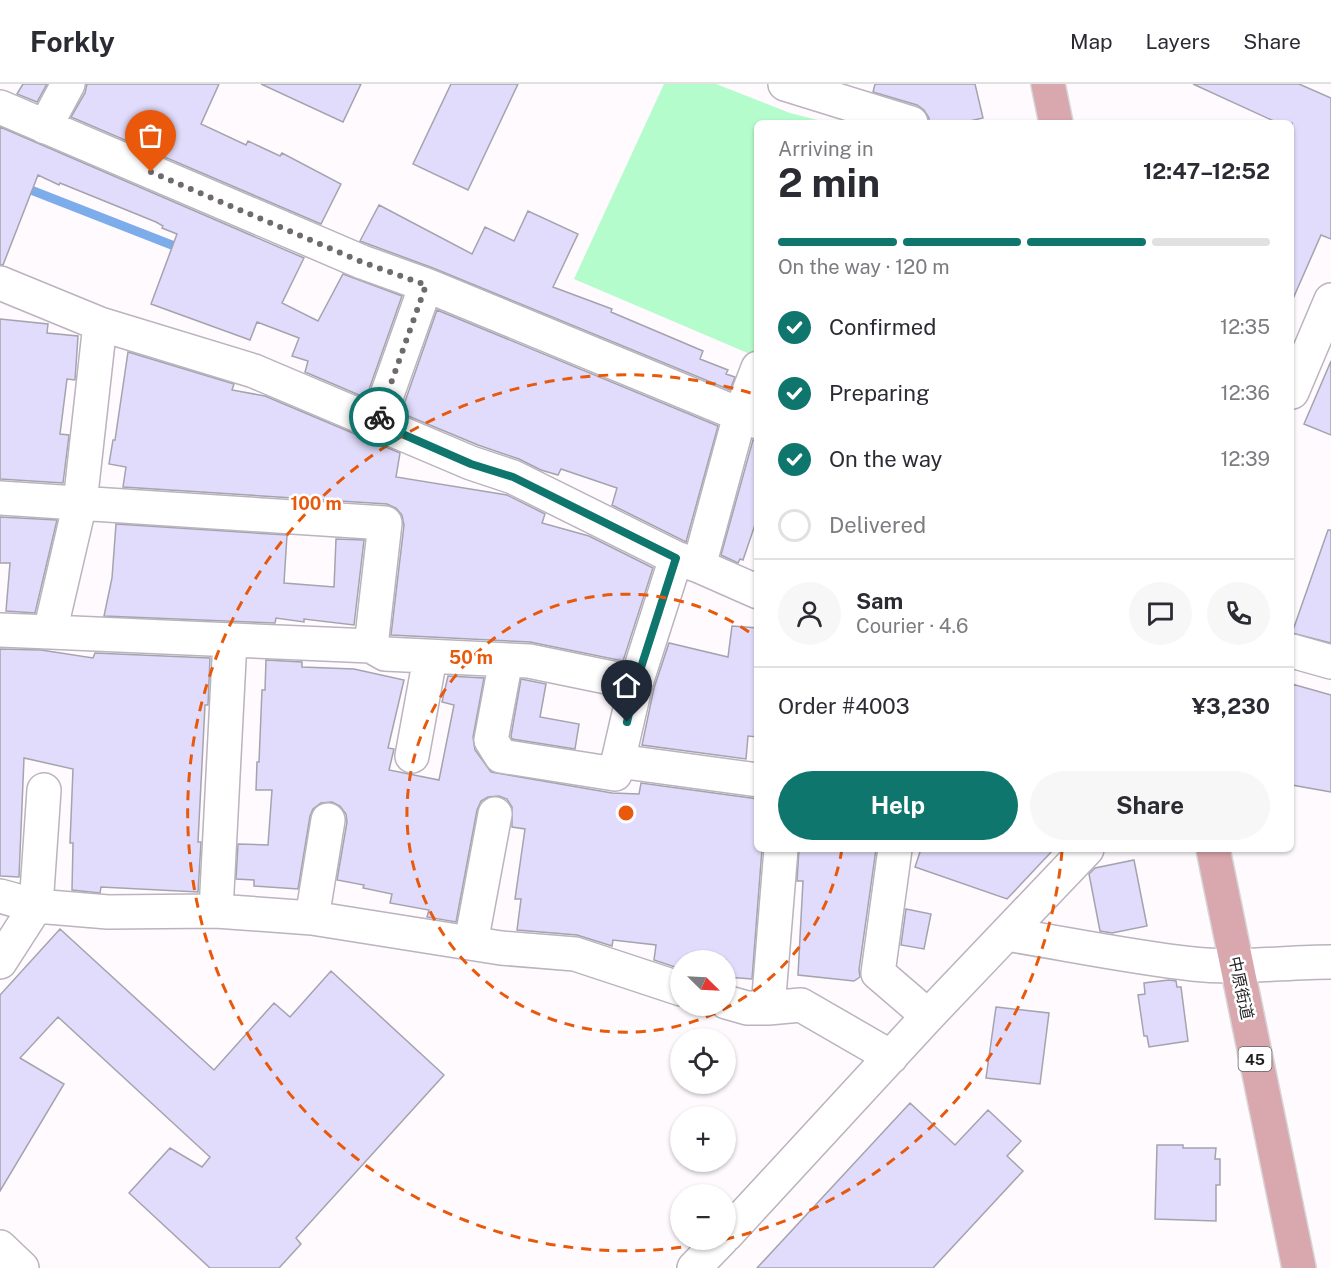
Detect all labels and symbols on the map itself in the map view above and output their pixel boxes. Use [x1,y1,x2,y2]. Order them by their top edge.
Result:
pin [125,110,176,172]
courier [349,387,409,447]
text: 100 m [290,493,342,514]
text: 50 m [449,647,493,668]
pin [601,660,652,722]
centre of rings [616,803,636,823]
north arrow [670,950,736,1016]
street label: 中原街道 [1225,955,1257,1021]
road number: 45 [1238,1047,1272,1071]

